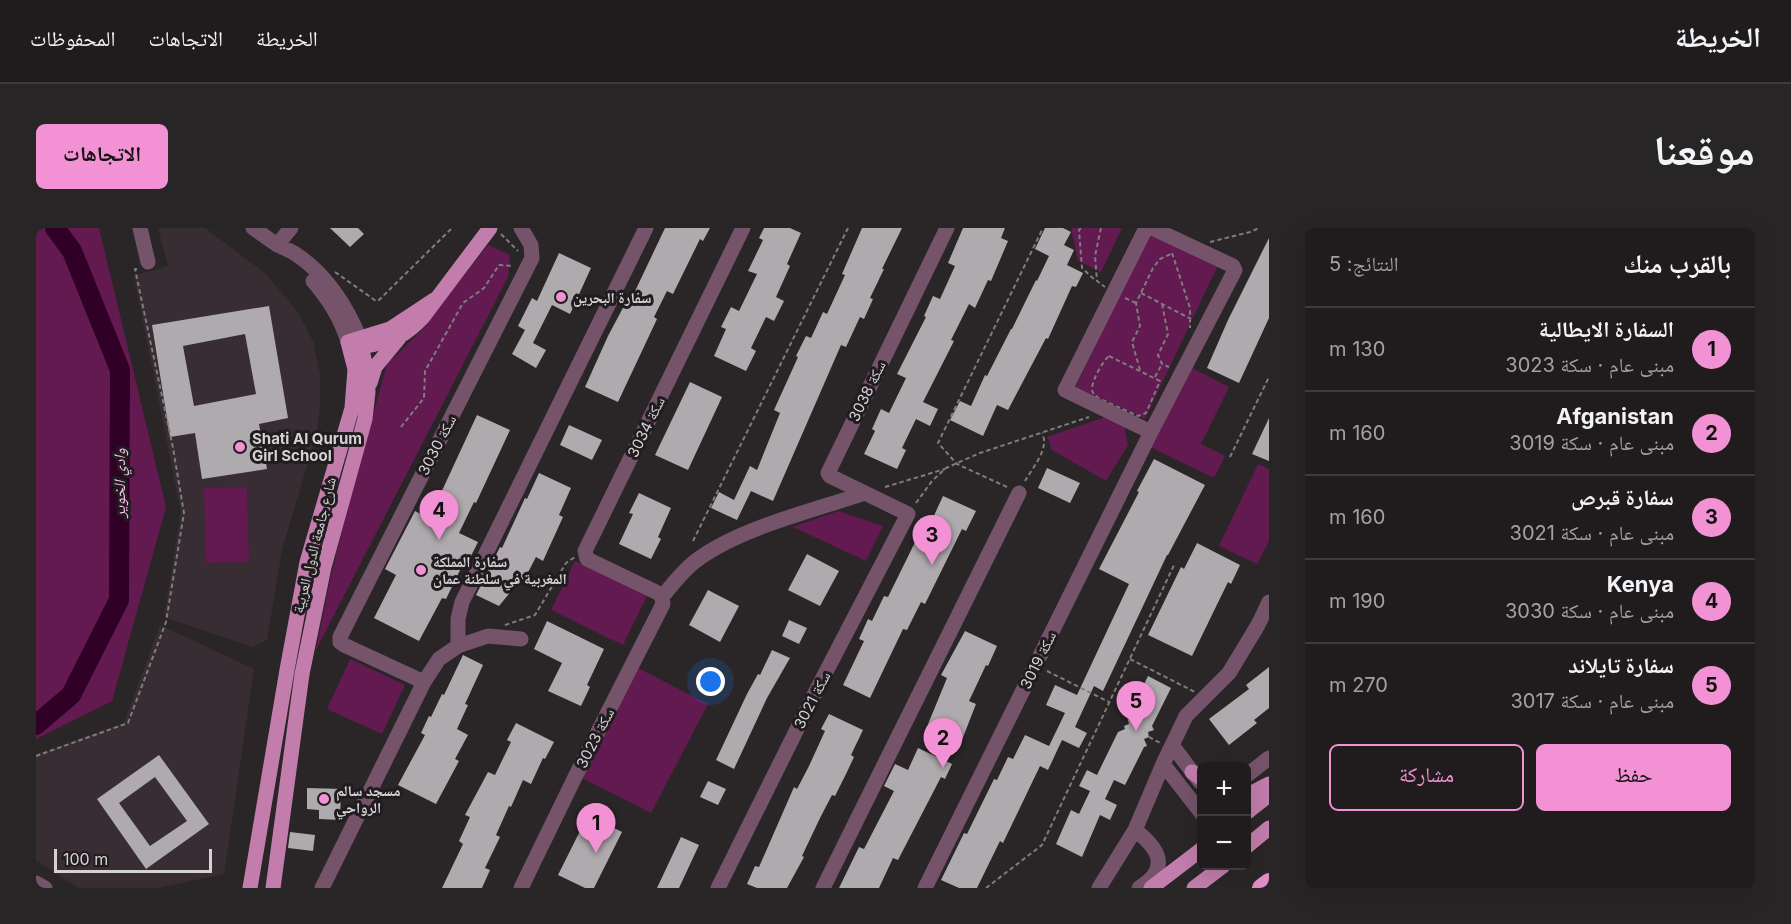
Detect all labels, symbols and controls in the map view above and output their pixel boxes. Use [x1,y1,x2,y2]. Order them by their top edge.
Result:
text: الخريطة [1675,20,1761,54]
text: المحفوظات [30,26,115,51]
text: الاتجاهات [148,26,223,51]
text: الخريطة [256,26,318,51]
button: الاتجاهات [36,124,168,189]
text: موقعنا [1654,124,1755,175]
text: بالقرب منك [1623,248,1731,279]
text: النتائج: 5 [1329,252,1398,276]
place label: سفارة البحرين [573,288,651,307]
marker: سفارة البحرين [554,290,568,304]
text: السفارة الايطالية [1539,316,1674,342]
text: 130 m [1329,337,1385,361]
text: 1 [1707,337,1716,361]
text: مبنى عام · سكة 3023 [1505,353,1674,377]
street label: سكة 3038 [844,357,890,424]
street label: سكة 3034 [623,393,669,461]
text: Afganistan [1556,403,1674,429]
street label: سكة 3030 [414,412,460,478]
text: 160 m [1329,421,1385,445]
text: 2 [1705,421,1718,445]
place label: Shati Al Qurum Girl School [252,429,362,465]
text: مبنى عام · سكة 3019 [1509,431,1674,455]
marker: Shati Al Qurum Girl School [233,440,247,454]
water label: وادي الخوير [109,448,132,519]
street label: شارع جامعة الدول العربية [288,475,341,615]
text: سفارة قبرص [1571,484,1674,510]
pin: 4 [420,490,458,540]
text: 160 m [1329,505,1385,529]
text: 3 [1705,505,1718,529]
pin: 3 [912,516,952,565]
text: مبنى عام · سكة 3021 [1510,521,1674,545]
place label: سفارة المملكة المغربية في سلطنة عمان [433,552,567,590]
marker: سفارة المملكة المغربية في سلطنة عمان [414,563,428,577]
text: Kenya [1607,571,1674,597]
text: 190 m [1329,589,1385,613]
text: 4 [1705,589,1718,613]
text: مبنى عام · سكة 3030 [1505,599,1674,623]
street label: سكة 3019 [1016,628,1060,692]
text: سفارة تايلاند [1568,652,1674,678]
your location [696,667,725,696]
street label: سكة 3021 [790,668,835,732]
text: 270 m [1329,673,1388,697]
text: 5 [1705,673,1718,697]
pin: 5 [1116,682,1156,731]
text: مبنى عام · سكة 3017 [1510,689,1674,713]
street label: سكة 3023 [572,705,618,771]
pin: 2 [924,718,962,768]
button: مشاركة [1329,744,1524,811]
button: حفظ [1536,744,1731,811]
map controls [1197,762,1251,870]
button: + [1197,762,1251,816]
place label: مسجد سالم الرواحي [336,781,401,819]
marker: مسجد سالم الرواحي [317,792,331,806]
pin: 1 [576,804,616,853]
button: − [1197,816,1251,870]
scale bar [54,846,212,874]
text: 100 m [63,849,108,869]

